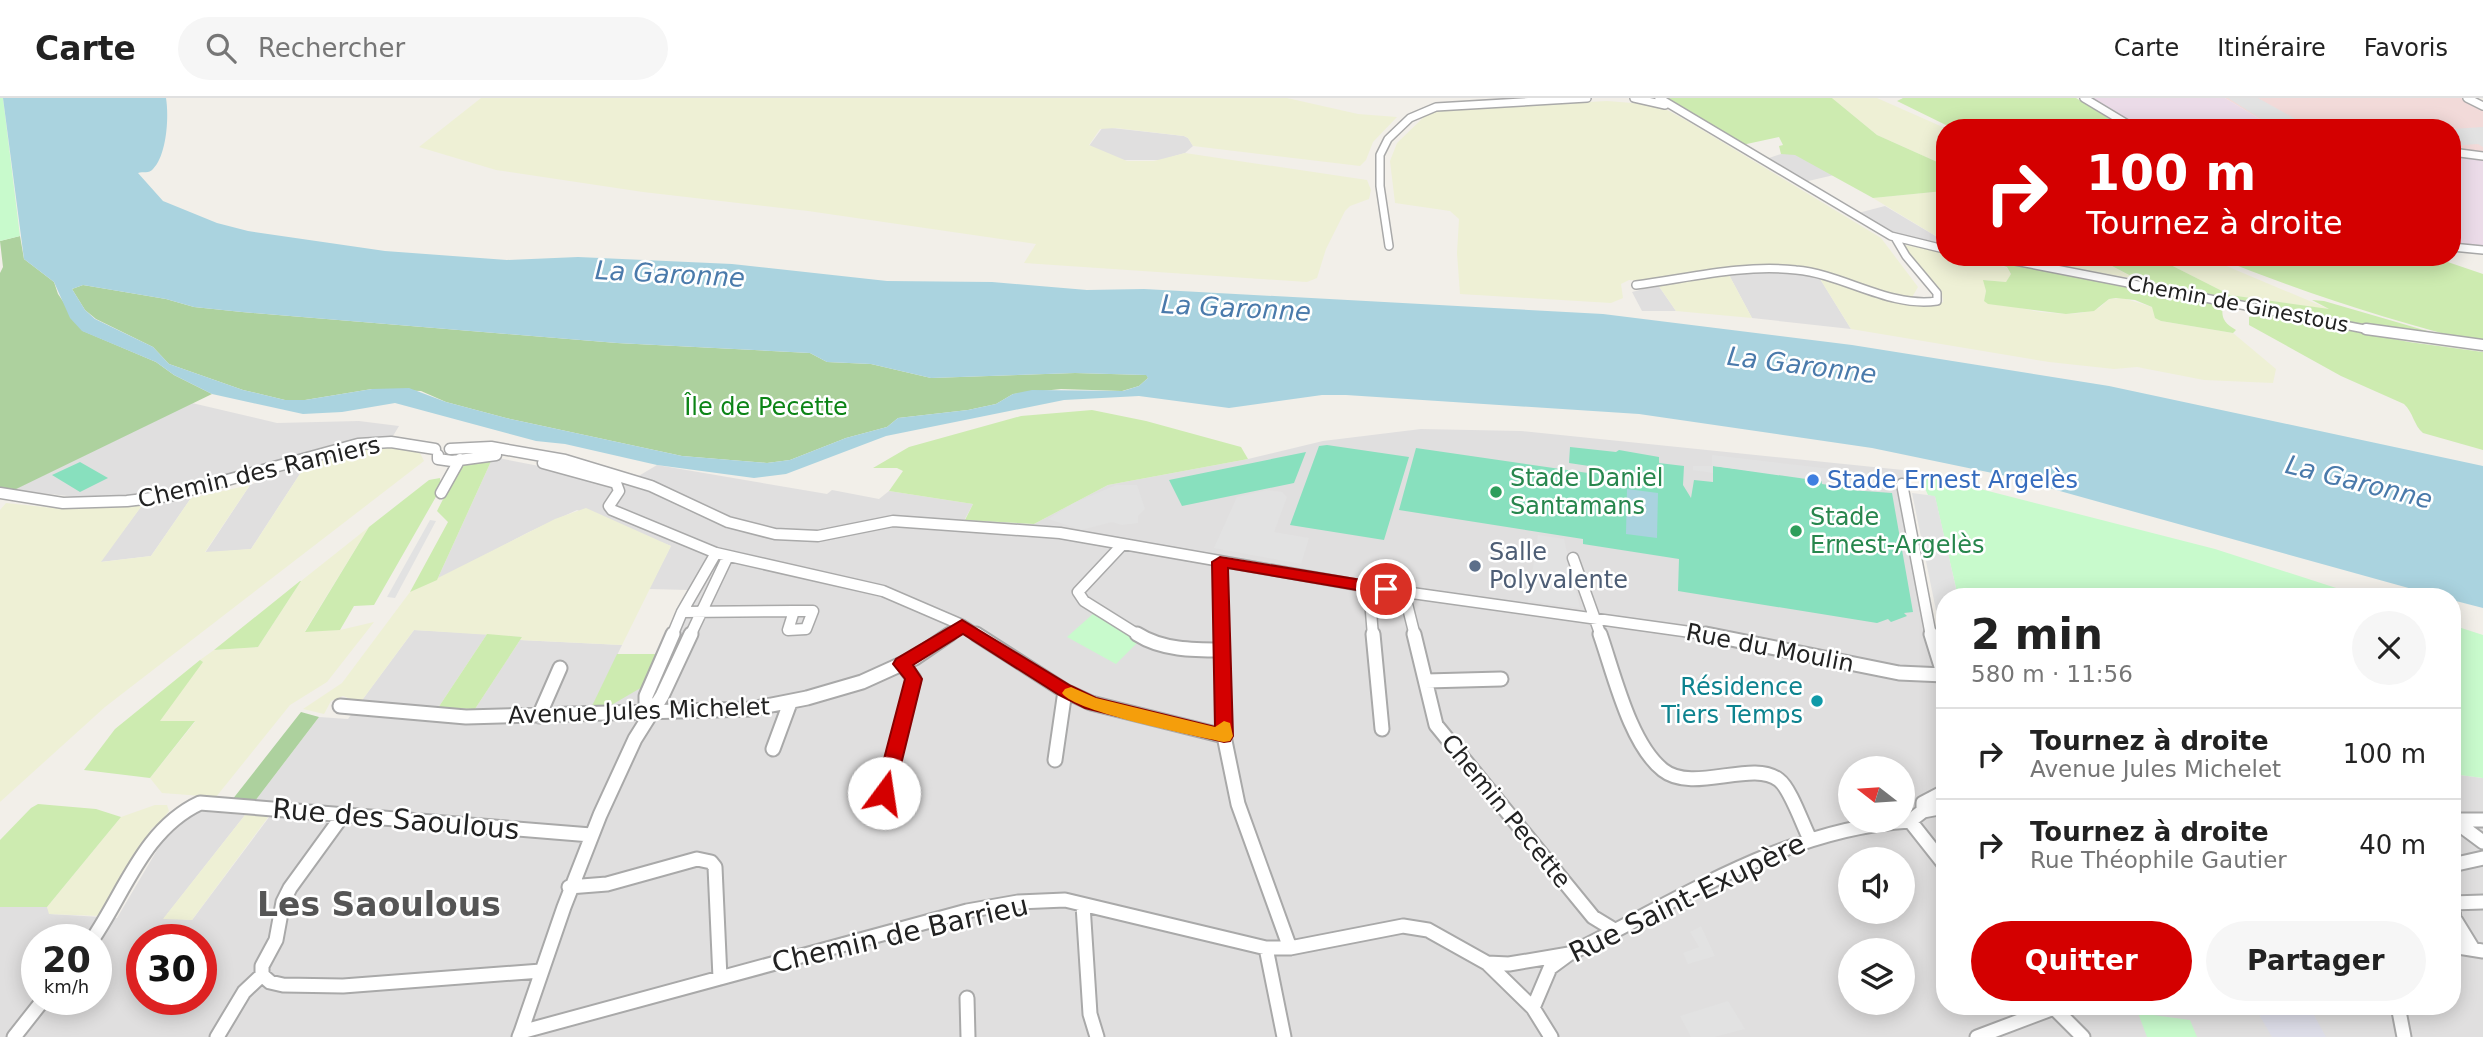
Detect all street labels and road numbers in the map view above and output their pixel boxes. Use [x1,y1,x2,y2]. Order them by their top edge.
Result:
street label: Chemin de Ginestous [2125,271,2351,337]
street label: Chemin des Ramiers [135,430,383,514]
street label: Rue du Moulin [1684,618,1856,678]
street label: Avenue Jules Michelet [508,692,770,730]
street label: Chemin Pecette [1435,729,1577,893]
street label: Rue des Saoulous [271,792,521,846]
street label: Rue Saint-Exupère [1563,826,1811,970]
street label: Chemin de Barrieu [769,888,1031,980]

